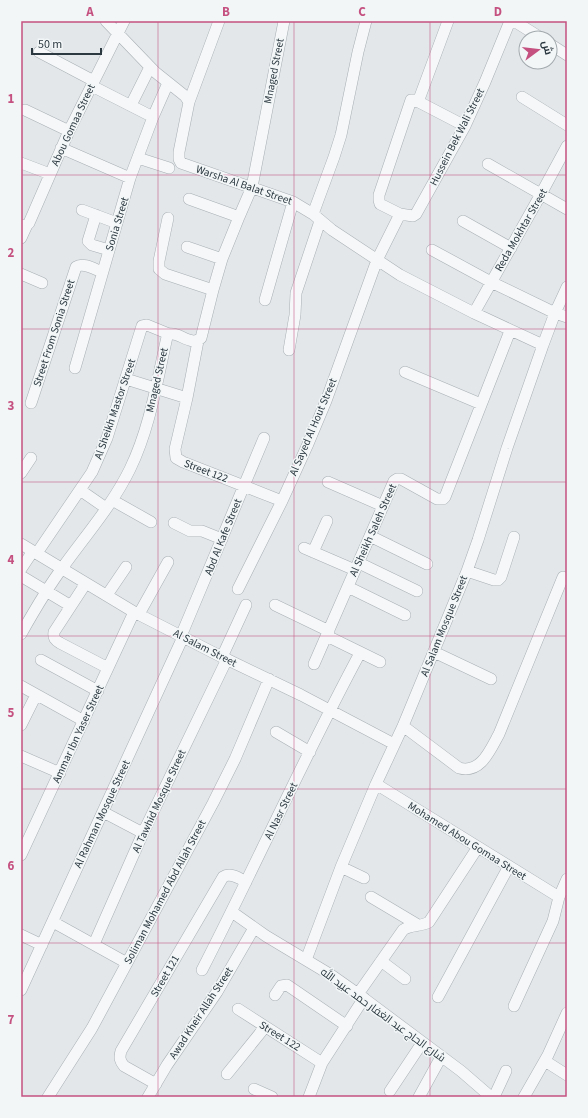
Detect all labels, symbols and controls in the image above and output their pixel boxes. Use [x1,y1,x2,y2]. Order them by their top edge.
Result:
text: A [85,3,94,21]
text: B [222,3,230,21]
text: C [358,3,366,21]
text: D [494,3,502,21]
scale bar [32,30,101,56]
north arrow [518,30,558,70]
text: 50 m [38,36,62,53]
street label: Mnaged Street [260,37,288,105]
text: ش [538,39,556,56]
street label: Abou Gomaa Street [47,81,99,168]
street label: Hussein Bek Wali Street [426,85,488,188]
text: 1 [8,90,15,108]
street label: Warsha Al Balat Street [194,162,294,209]
street label: Reda Mokhtar Street [491,186,551,274]
street label: Sonia Street [102,195,132,253]
text: 2 [8,244,15,262]
street label: Street From Sonia Street [30,277,78,388]
street label: Mnaged Street [142,346,172,414]
street label: Al Sheikh Mastor Street [91,356,139,461]
street label: Al Sayed Al Hout Street [286,376,340,478]
text: 3 [8,397,15,415]
street label: Street 122 [182,456,230,486]
street label: Al Sheikh Saleh Street [346,481,400,579]
street label: Abd Al Kafe Street [201,496,245,578]
text: 4 [8,551,15,569]
street label: Al Salam Mosque Street [417,573,471,679]
street label: Al Salam Street [171,626,240,671]
street label: Ammar Ibn Yaser Street [49,682,107,786]
text: 5 [8,704,15,722]
street label: Al Tawhid Mosque Street [128,747,190,855]
street label: Al Rahman Mosque Street [70,757,134,870]
street label: Al Nasr Street [261,780,301,842]
street label: Mohamed Abou Gomaa Street [405,798,529,884]
street label: Soliman Mohamed Abd Allah Street [120,817,210,967]
text: 6 [8,857,15,875]
street label: Street 121 [147,952,183,1000]
street label: Awad Kheir Allah Street [166,964,237,1062]
street label: شارع الحاج عبد الغفار حمد عبيد الله [317,964,449,1066]
text: 7 [8,1011,15,1029]
street label: Street 122 [256,1017,304,1055]

